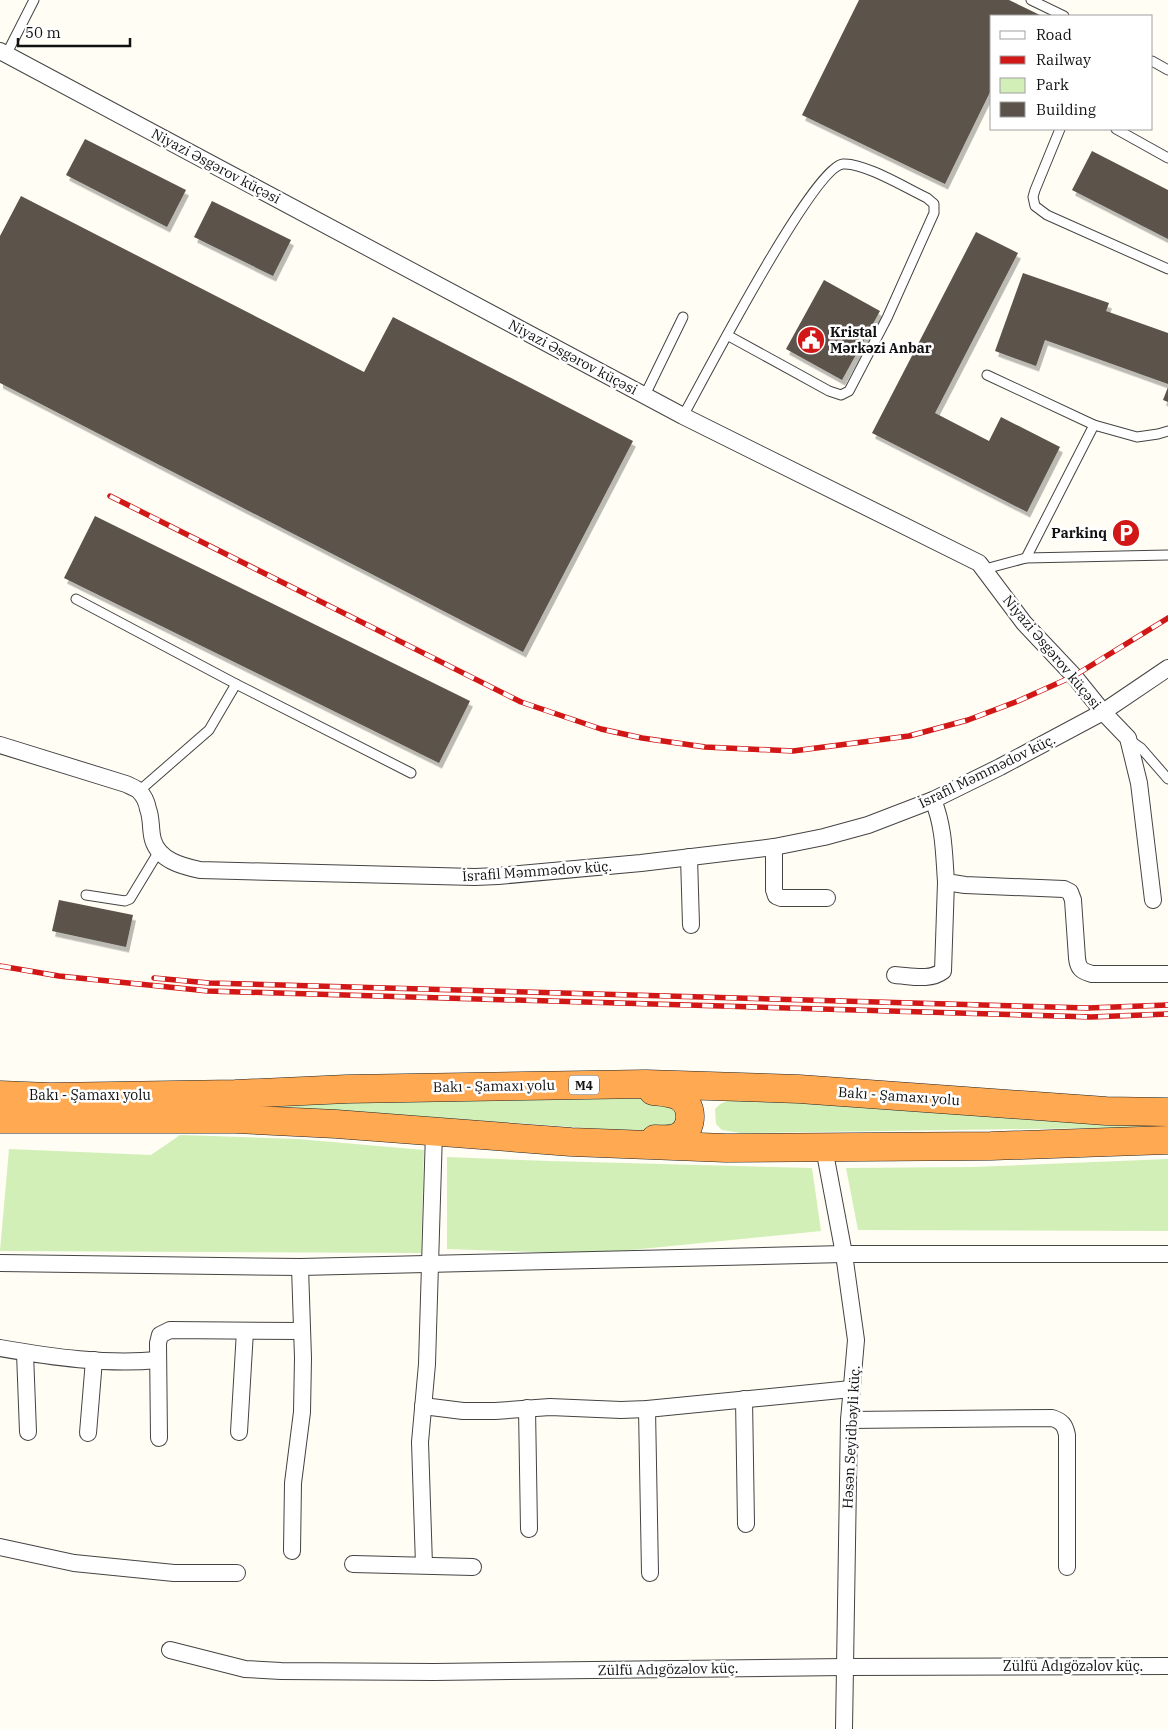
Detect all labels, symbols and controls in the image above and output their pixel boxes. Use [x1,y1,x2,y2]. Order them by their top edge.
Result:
scale bar [18,15,130,47]
legend [990,15,1153,130]
text: 50 m [25,23,61,42]
text: Road [1036,25,1072,44]
text: Railway [1036,50,1091,69]
text: Park [1036,75,1069,94]
text: Building [1036,100,1096,119]
street label: Niyazi Əsgərov küçəsi [148,124,284,208]
street label: Niyazi Əsgərov küçəsi [505,315,641,399]
place label: Kristal Mərkəzi Anbar [830,323,932,357]
public building icon: Kristal Mərkəzi Anbar [796,325,826,355]
parking icon: Parkinq [1111,518,1141,548]
place label: Parkinq [1051,524,1107,542]
street label: Niyazi Əsgərov küçəsi [999,591,1105,713]
street label: İsrafil Məmmədov küç. [916,730,1058,812]
street label: İsrafil Məmmədov küç. [461,857,613,885]
street label: Bakı - Şamaxı yolu [433,1076,556,1096]
road number: M4 [569,1076,599,1094]
street label: Bakı - Şamaxı yolu [837,1083,961,1109]
street label: Bakı - Şamaxı yolu [29,1086,151,1104]
street label: Həsən Seyidbəyli küç. [838,1365,864,1509]
street label: Zülfü Adıgözəlov küç. [1003,1657,1143,1675]
street label: Zülfü Adıgözəlov küç. [597,1659,739,1679]

